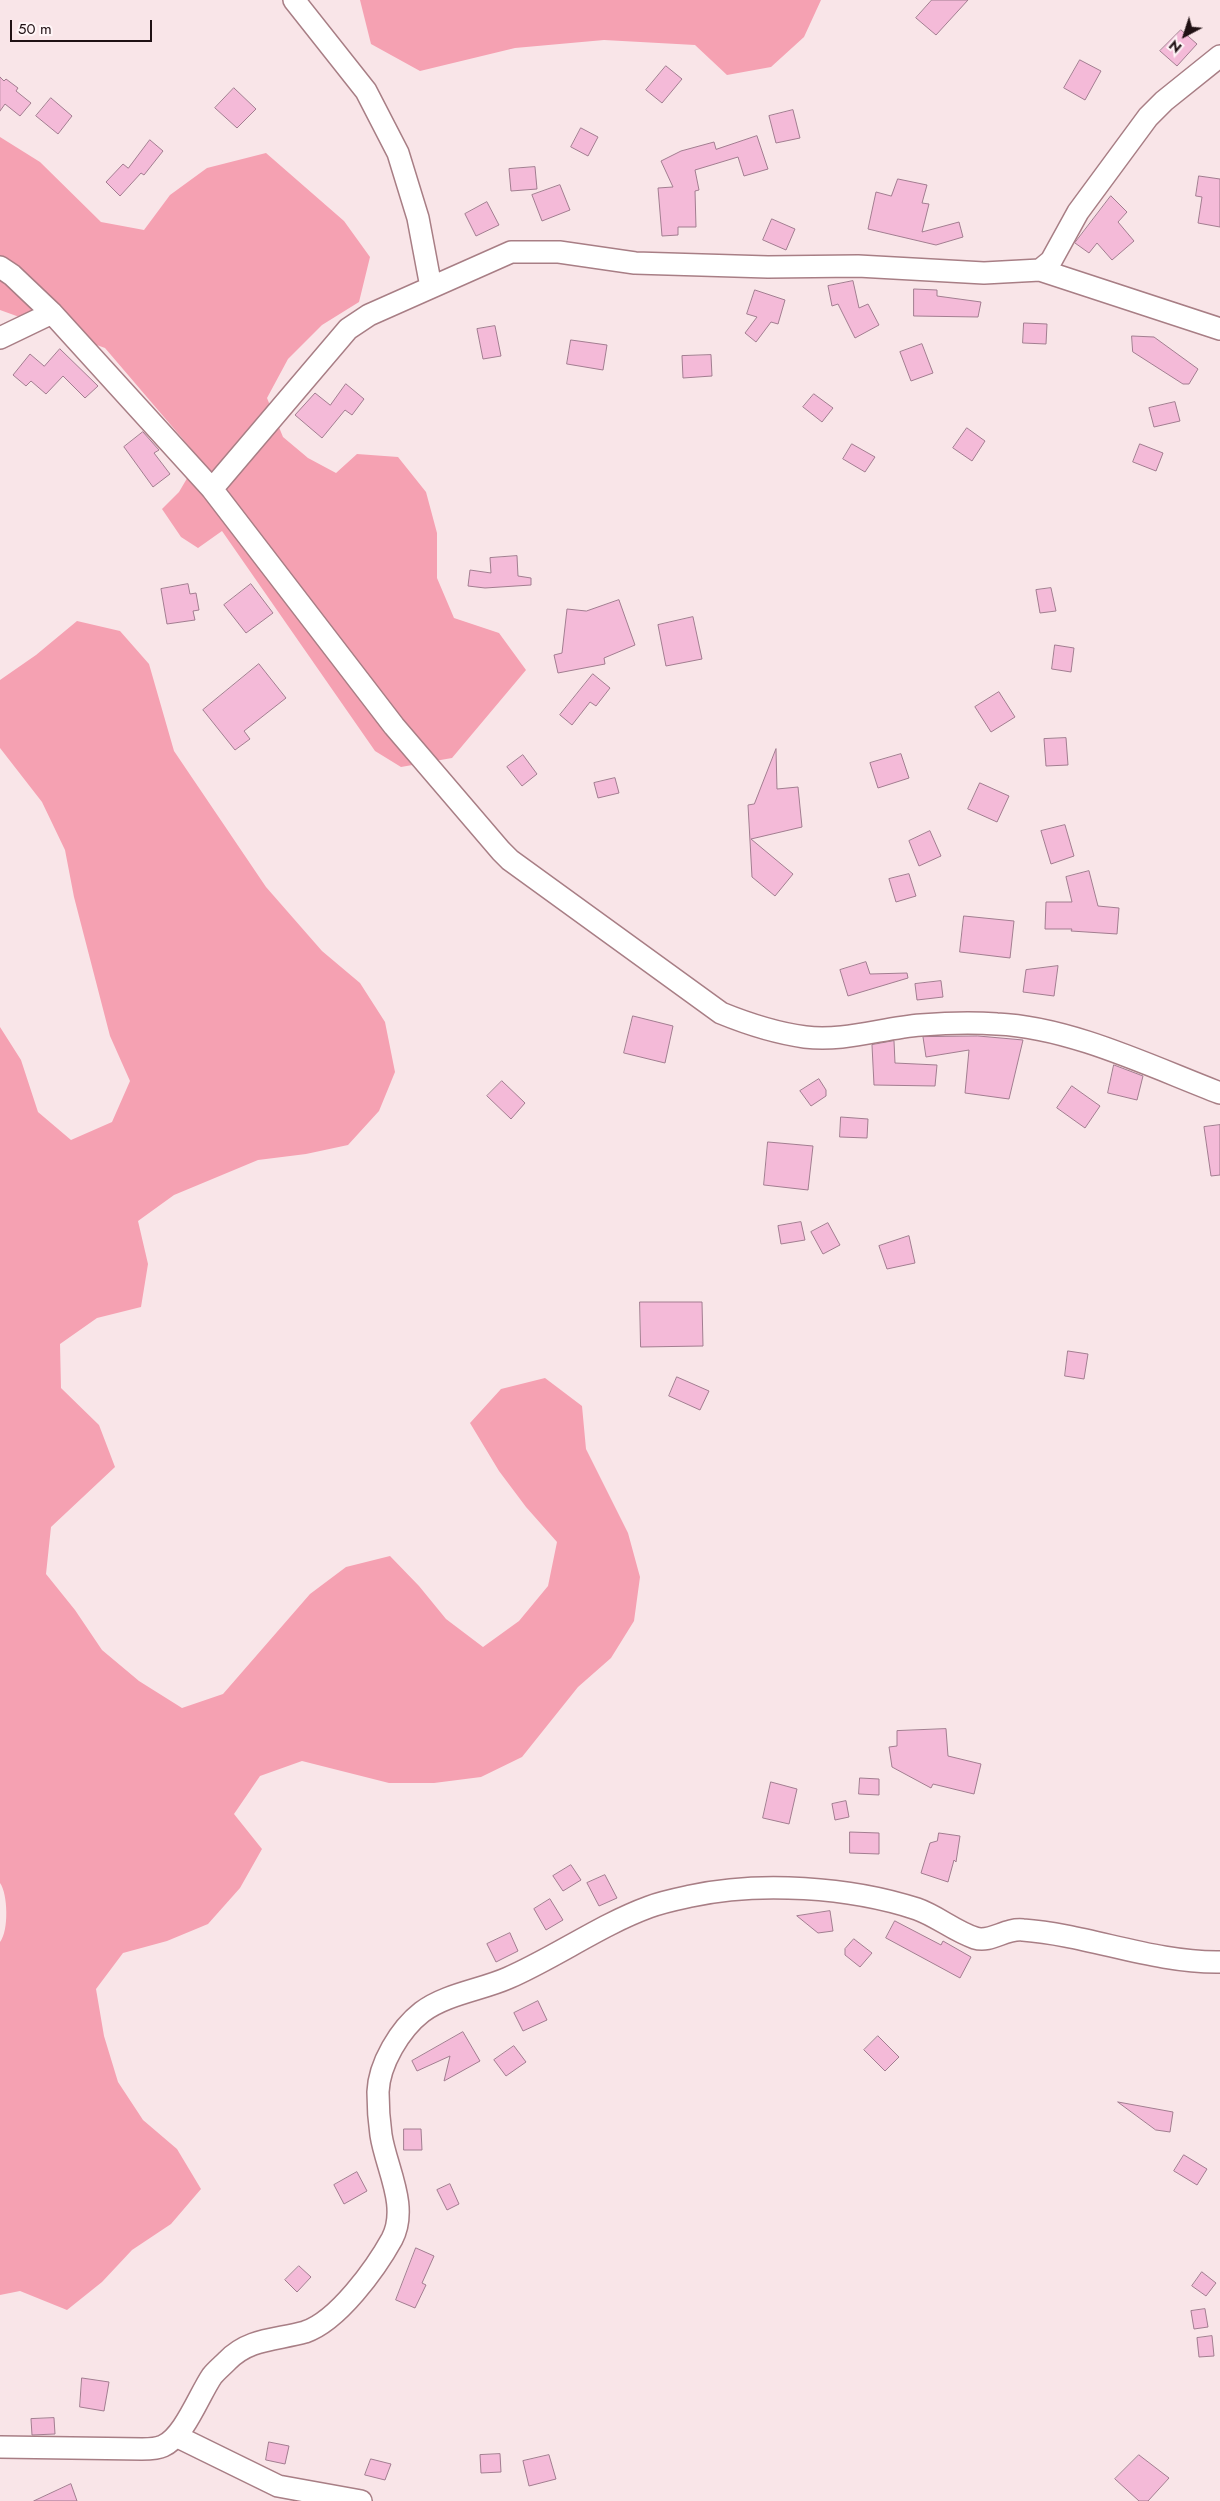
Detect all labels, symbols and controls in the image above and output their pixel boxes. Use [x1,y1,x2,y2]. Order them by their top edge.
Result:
scale bar [12,10,155,42]
north arrow [1160,10,1210,60]
text: 50 m [18,18,52,40]
text: N [1165,35,1186,58]

